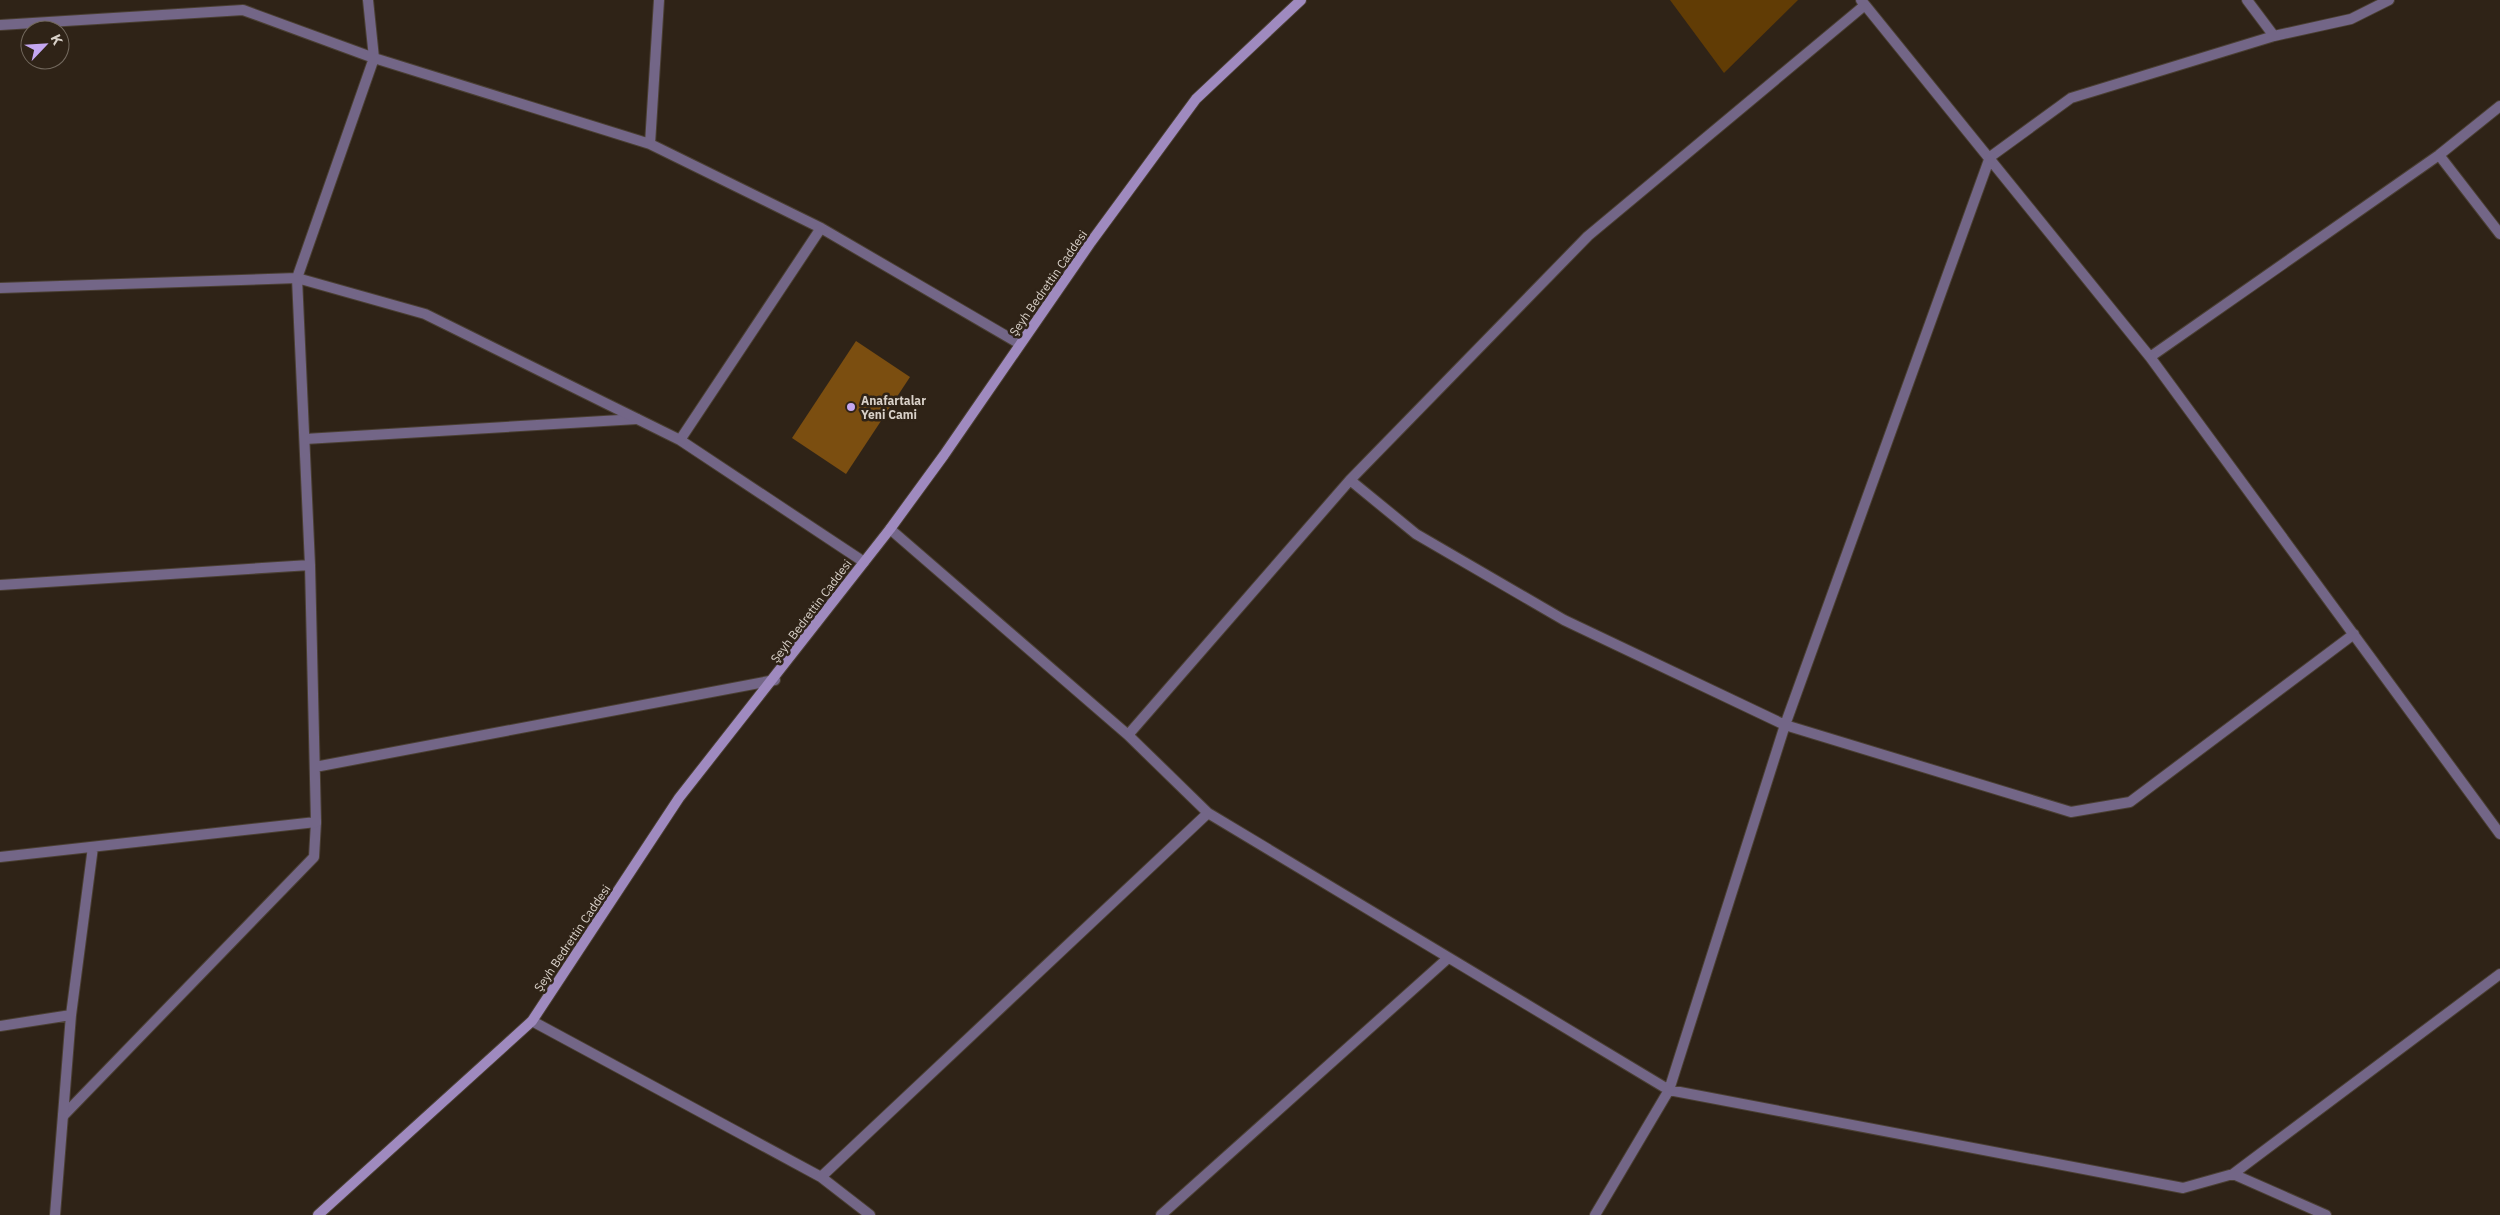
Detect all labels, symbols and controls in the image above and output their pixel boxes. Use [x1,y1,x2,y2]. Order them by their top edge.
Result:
north arrow [20,20,70,70]
text: K [47,31,67,48]
street label: Şeyh Bedrettin Caddesi [1006,227,1090,339]
place label: Anafartalar Yeni Cami [861,393,926,422]
marker: Anafartalar Yeni Cami [845,401,857,413]
street label: Şeyh Bedrettin Caddesi [767,556,855,666]
street label: Şeyh Bedrettin Caddesi [531,882,613,994]

